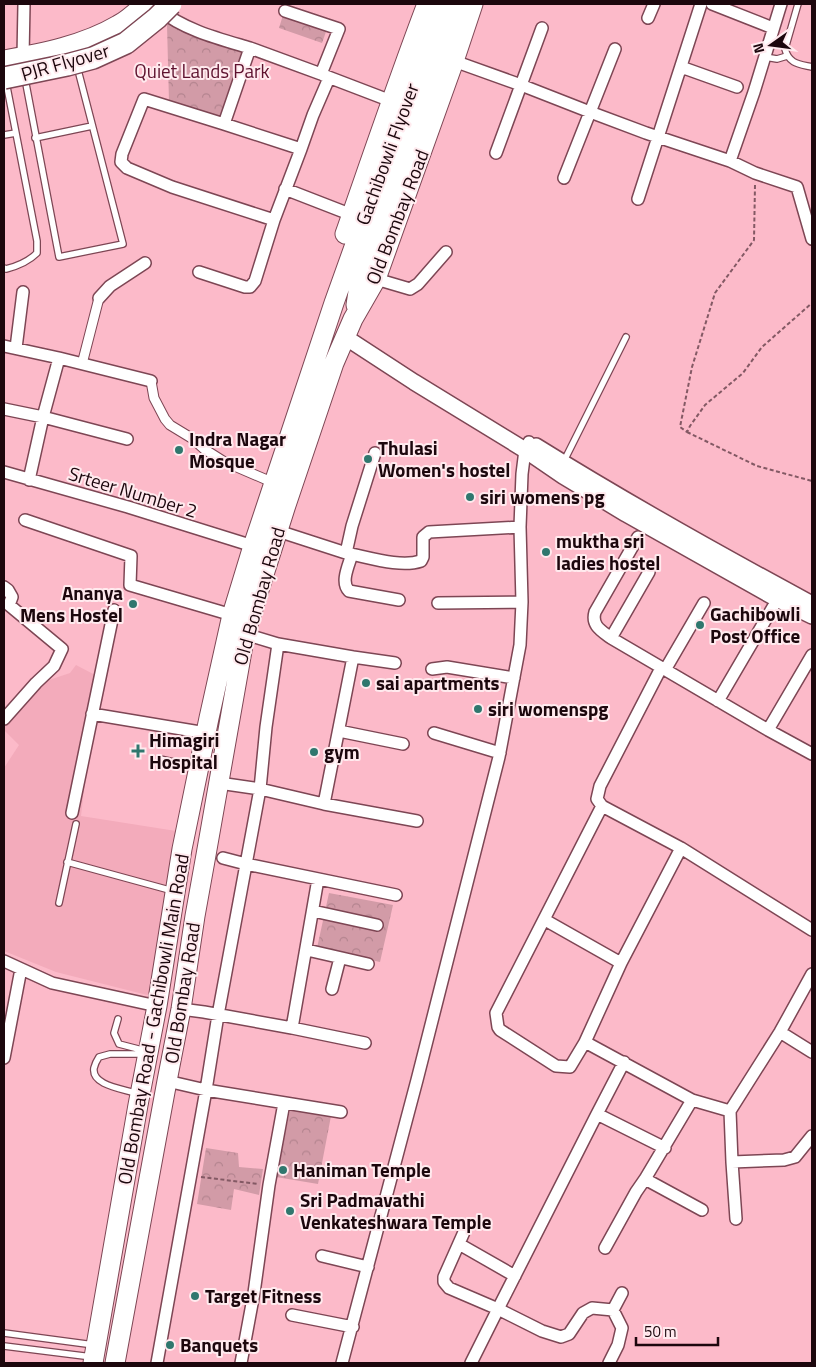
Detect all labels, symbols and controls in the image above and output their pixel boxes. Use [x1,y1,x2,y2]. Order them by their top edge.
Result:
north arrow [746,20,796,70]
street label: PJR Flyover [17,35,113,88]
text: N [747,41,769,56]
park label: Quiet Lands Park [134,56,270,85]
street label: Gachibowli Flyover [347,78,426,229]
street label: Old Bombay Road [357,145,436,289]
place label: Indra Nagar Mosque [189,424,286,475]
place label: Thulasi Women's hostel [378,433,510,484]
marker: Indra Nagar Mosque [173,444,185,456]
marker: Thulasi Women's hostel [362,453,374,465]
street label: Srteer Number 2 [65,458,201,525]
place label: siri womens pg [480,482,605,511]
marker: siri womens pg [464,491,476,503]
street label: Old Bombay Road [225,523,292,668]
place label: muktha sri ladies hostel [556,526,660,577]
marker: muktha sri ladies hostel [540,546,552,558]
place label: Ananya Mens Hostel [20,578,123,629]
marker: Ananya Mens Hostel [127,598,139,610]
place label: Gachibowli Post Office [710,599,801,650]
marker: Gachibowli Post Office [694,619,706,631]
place label: sai apartments [376,668,500,697]
marker: sai apartments [360,677,372,689]
place label: siri womenspg [488,694,608,723]
marker: siri womenspg [472,703,484,715]
place label: Himagiri Hospital [149,725,219,776]
place label: gym [324,737,360,766]
marker: Himagiri Hospital [131,744,145,758]
marker: gym [308,746,320,758]
street label: Old Bombay Road - Gachibowli Main Road [109,851,196,1187]
street label: Old Bombay Road [156,920,207,1066]
place label: Haniman Temple [293,1155,431,1184]
marker: Haniman Temple [277,1164,289,1176]
place label: Sri Padmavathi Venkateshwara Temple [300,1185,492,1236]
marker: Sri Padmavathi Venkateshwara Temple [284,1205,296,1217]
place label: Target Fitness [205,1281,321,1310]
marker: Target Fitness [189,1290,201,1302]
scale bar [636,1314,718,1346]
text: 50 m [644,1320,677,1343]
place label: Banquets [180,1330,258,1359]
marker: Banquets [164,1339,176,1351]

